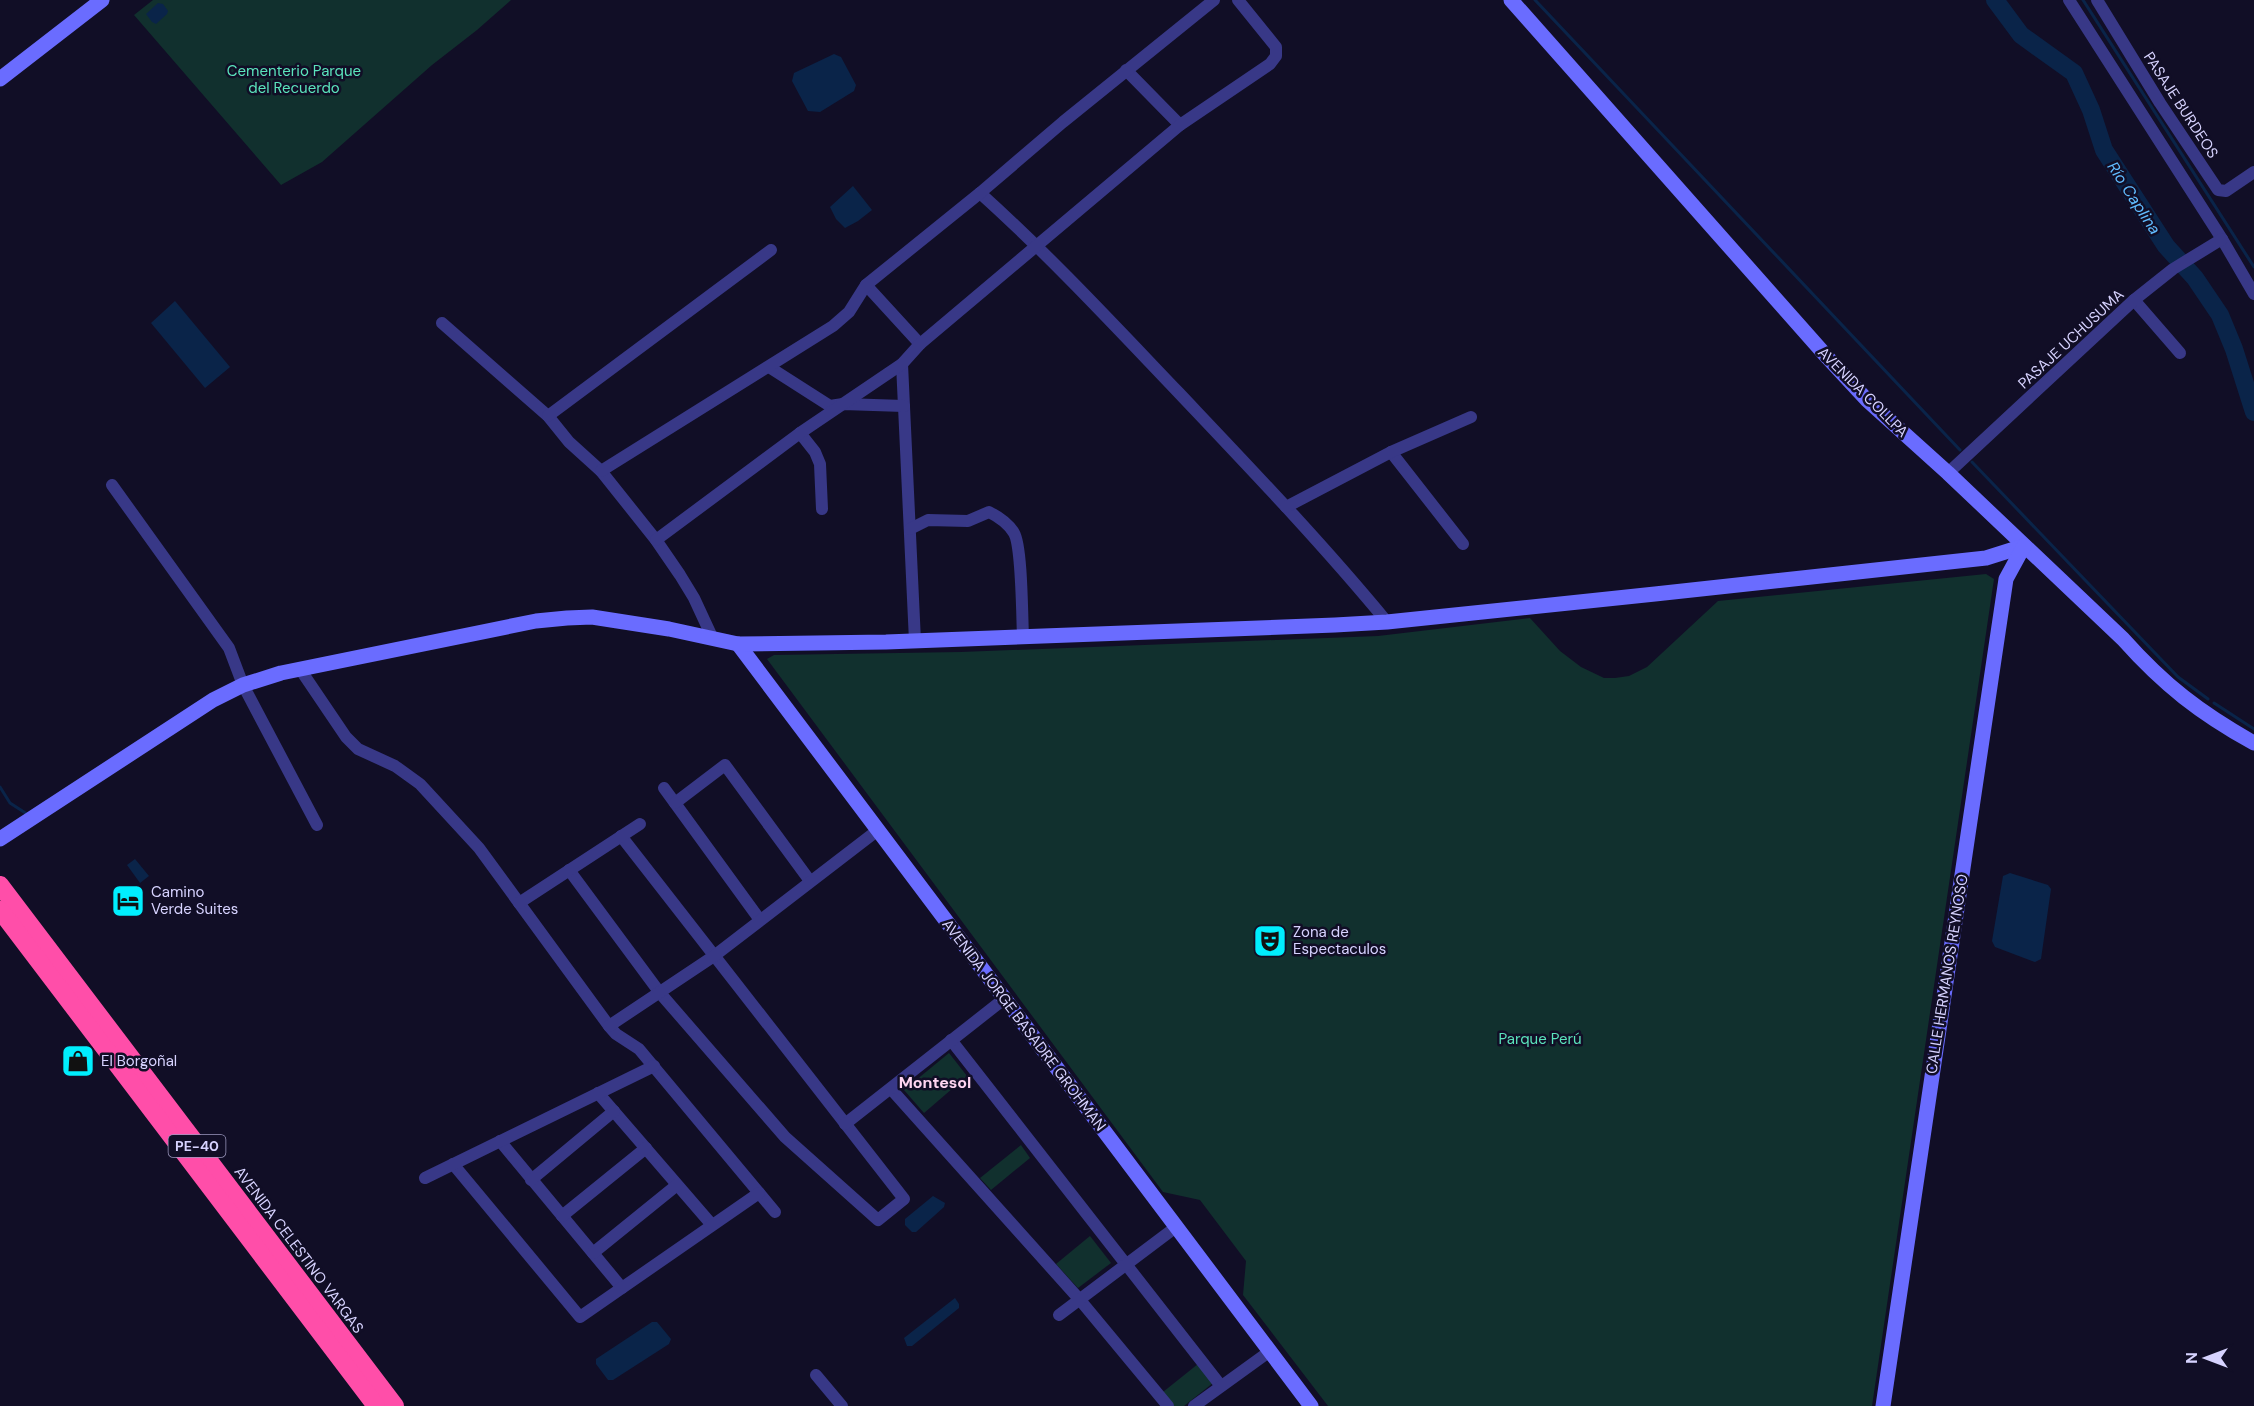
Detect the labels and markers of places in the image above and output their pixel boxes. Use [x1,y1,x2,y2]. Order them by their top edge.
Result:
place label: Camino Verde Suites [151,882,238,919]
hotel icon: Camino Verde Suites [110,883,146,919]
place label: Zona de Espectaculos [1293,922,1386,959]
theatre icon: Zona de Espectaculos [1252,923,1288,959]
shop icon: El Borgoñal [60,1043,96,1079]
place label: El Borgoñal [101,1051,177,1071]

